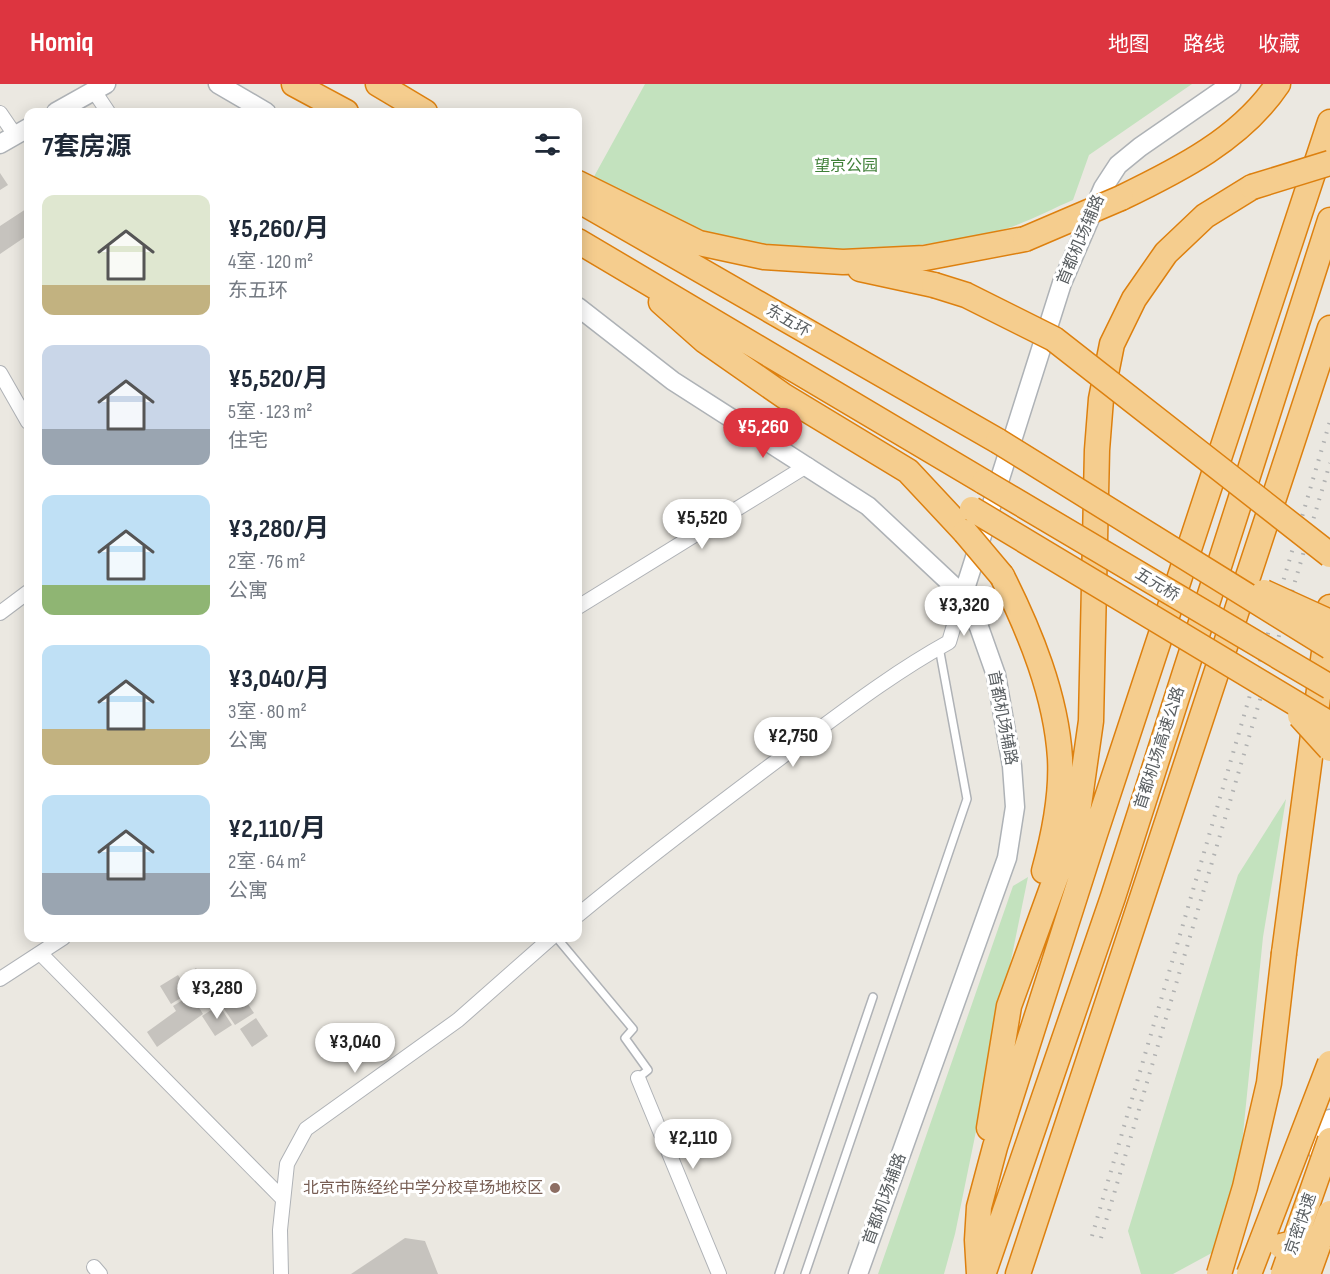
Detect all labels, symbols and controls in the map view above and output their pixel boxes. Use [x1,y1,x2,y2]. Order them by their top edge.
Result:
text: Homiq [30,26,94,59]
text: 地图 [1108,32,1150,57]
text: 路线 [1183,32,1225,57]
text: 收藏 [1258,32,1300,57]
icon: filters [531,128,564,161]
text: 7套房源 [42,132,131,163]
park label: 望京公园 [814,157,878,176]
street label: 首都机场辅路 [1053,192,1109,288]
text: ¥5,260/月 [228,214,329,245]
icon: home [90,219,162,291]
text: 4室 · 120 m² [228,250,313,274]
text: 东五环 [228,279,288,303]
street label: 东五环 [762,301,814,341]
text: ¥5,520/月 [228,364,329,395]
icon: home [90,369,162,441]
text: 5室 · 123 m² [228,400,312,424]
pin: ¥5,260 [714,408,812,459]
text: ¥5,260 [737,415,789,439]
text: 住宅 [228,429,268,453]
pin: ¥5,520 [653,499,751,550]
text: ¥5,520 [677,506,727,530]
text: ¥3,280/月 [228,514,329,545]
icon: home [90,519,162,591]
text: 2室 · 76 m² [228,550,306,574]
street label: 五元桥 [1132,564,1182,606]
text: 公寓 [228,579,268,603]
pin: ¥3,320 [915,586,1013,637]
text: ¥3,320 [939,593,989,617]
text: ¥3,040/月 [228,664,330,695]
icon: home [90,669,162,741]
street label: 首都机场辅路 [984,669,1020,767]
street label: 首都机场高速公路 [1131,684,1189,812]
text: 3室 · 80 m² [228,700,307,724]
pin: ¥2,750 [744,717,842,768]
text: ¥2,750 [768,724,818,748]
text: 公寓 [228,729,268,753]
text: ¥2,110/月 [228,814,326,845]
icon: home [90,819,162,891]
text: 2室 · 64 m² [228,850,306,874]
text: 公寓 [228,879,268,903]
pin: ¥3,280 [168,969,266,1020]
text: ¥3,280 [191,976,243,1000]
pin: ¥3,040 [306,1023,404,1074]
text: ¥3,040 [329,1030,381,1054]
pin: ¥2,110 [644,1119,742,1170]
text: ¥2,110 [669,1126,717,1150]
street label: 首都机场辅路 [860,1151,910,1247]
place label: 北京市陈经纶中学分校草场地校区 [303,1179,543,1198]
marker: 北京市陈经纶中学分校草场地校区 [548,1181,562,1195]
street label: 京密快速 [1282,1191,1320,1257]

